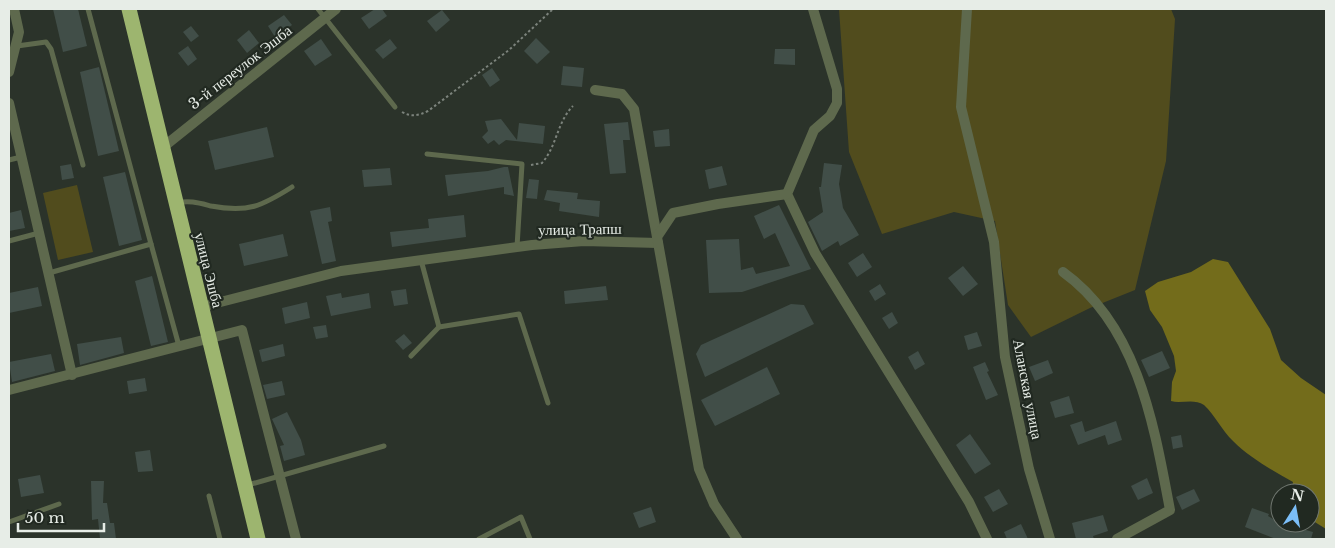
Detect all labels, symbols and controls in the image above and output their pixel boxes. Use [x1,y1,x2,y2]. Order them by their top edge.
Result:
street label: 3-й переулок Эшба [184,20,296,113]
street label: улица Трапш [538,219,622,239]
street label: улица Эшба [190,230,228,310]
street label: Аланская улица [1009,337,1047,441]
north arrow [1270,483,1320,533]
text: N [1289,485,1306,505]
scale bar [18,500,104,532]
text: 50 m [25,508,65,527]

